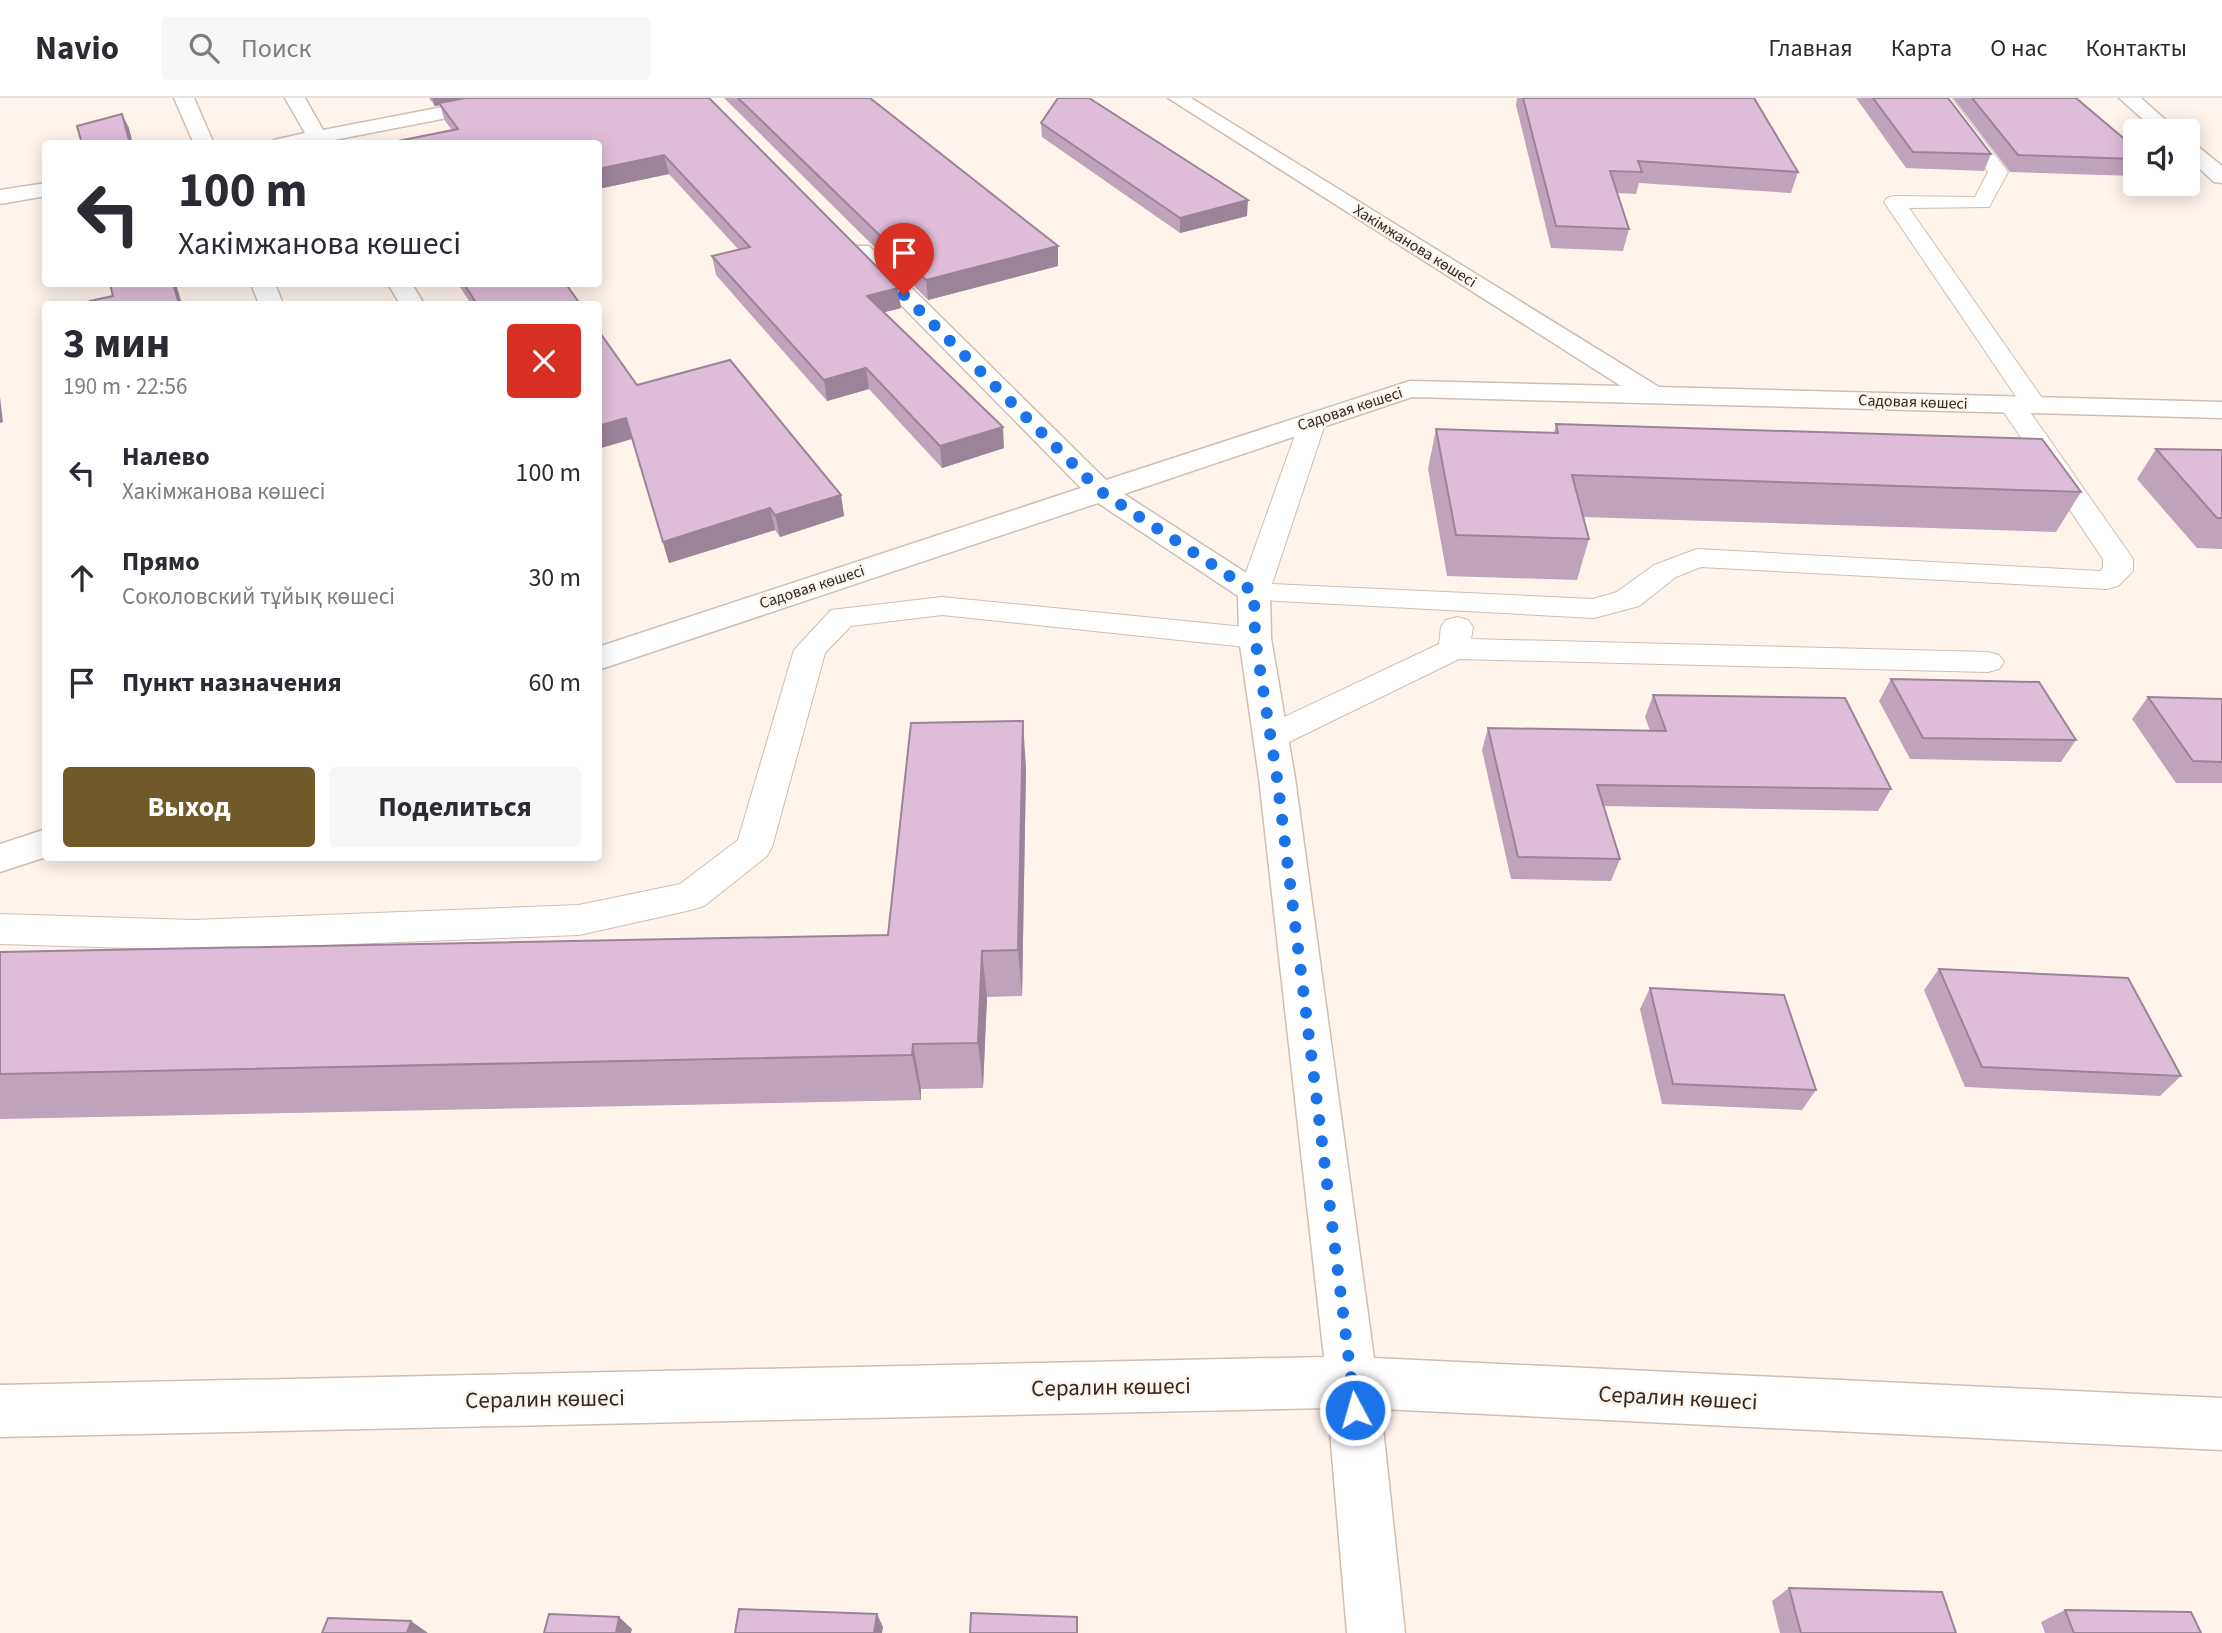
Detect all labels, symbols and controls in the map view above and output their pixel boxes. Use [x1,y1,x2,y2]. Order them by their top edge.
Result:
search box [161,17,651,80]
text: Navio [35,25,119,72]
icon: search [185,29,223,67]
text: Поиск [241,30,311,67]
text: Главная [1768,31,1853,66]
text: Карта [1891,31,1952,66]
text: О нас [1990,31,2047,66]
text: Контакты [2085,31,2187,66]
map controls [2123,119,2200,196]
button: sound [2123,119,2200,196]
text: 100 m [178,156,307,226]
icon: left [63,168,154,259]
street label: Хакімжанова көшесі [1349,199,1481,293]
text: Хакімжанова көшесі [178,221,461,267]
pin [874,223,934,295]
icon: arrive [885,234,923,272]
text: 3 мин [63,314,170,374]
button: close [507,324,581,398]
text: 190 m · 22:56 [63,370,187,403]
street label: Садовая көшесі [1295,382,1405,436]
street label: Садовая көшесі [1858,389,1968,415]
text: Налево [122,438,210,475]
icon: left [63,454,101,492]
text: 100 m [515,454,581,491]
text: Хакімжанова көшесі [122,475,325,508]
text: Прямо [122,543,200,580]
icon: ahead [63,559,101,597]
text: 30 m [528,559,581,596]
street label: Садовая көшесі [757,560,867,614]
text: Соколовский тұйық көшесі [122,580,395,613]
icon: arrive [63,664,101,702]
text: Пункт назначения [122,664,342,701]
text: 60 m [528,664,581,701]
button: Выход [63,767,315,847]
button: Поделиться [329,767,581,847]
street label: Сералин көшесі [1031,1369,1191,1405]
position arrow [1318,1373,1392,1447]
street label: Сералин көшесі [1597,1377,1759,1419]
street label: Сералин көшесі [465,1381,625,1417]

